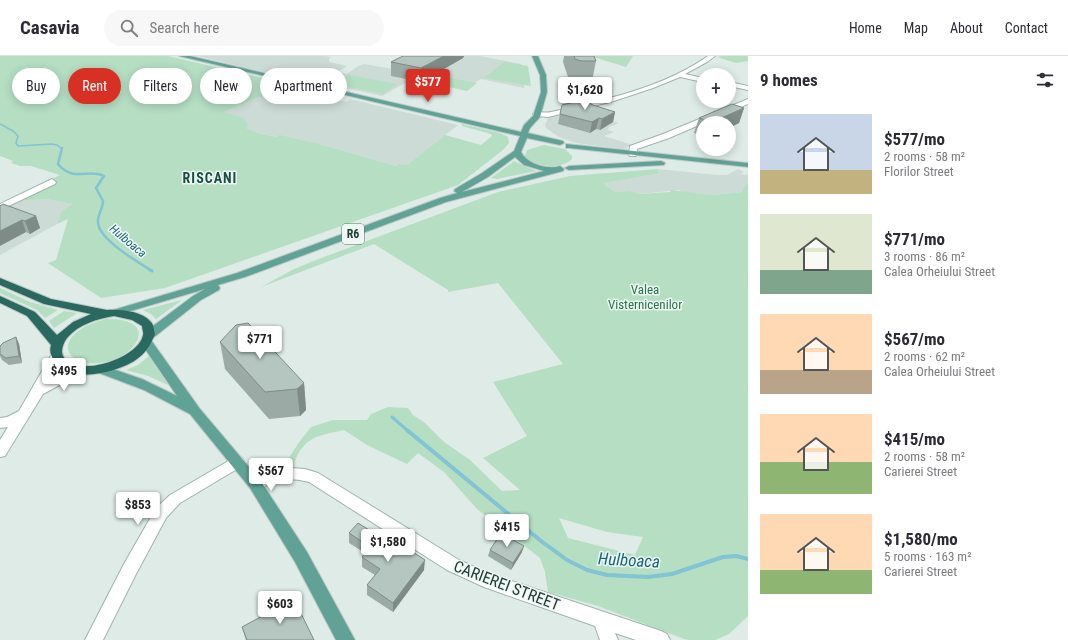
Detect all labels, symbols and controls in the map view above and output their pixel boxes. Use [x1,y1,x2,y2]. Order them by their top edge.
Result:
search box [104,10,384,46]
text: Casavia [20,16,80,39]
icon: search [118,17,140,39]
text: Search here [150,19,219,37]
text: Home [849,20,882,36]
text: Map [904,20,928,36]
text: About [950,20,983,36]
text: Contact [1005,20,1048,36]
chip: Buy [12,68,60,104]
chip: Rent [68,68,121,104]
chip: Filters [129,68,192,104]
chip: New [200,68,252,104]
chip: Apartment [260,68,347,104]
map controls [696,68,736,156]
button: + [696,68,736,108]
pin: $577 [404,69,452,103]
icon: filters [1034,69,1056,91]
text: 9 homes [760,70,818,90]
text: $577 [415,74,441,89]
pin: $1,620 [552,77,618,111]
text: $1,620 [567,82,603,97]
button: − [696,116,736,156]
text: $577/mo [884,129,945,149]
icon: home [792,130,840,178]
text: 2 rooms · 58 m² [884,149,965,164]
text: Florilor Street [884,164,954,179]
district label: RISCANI [183,170,237,186]
water label: Hulboaca [107,222,149,260]
road number: R6 [342,224,364,244]
text: $771/mo [884,229,945,249]
icon: home [792,230,840,278]
text: 3 rooms · 86 m² [884,249,965,264]
text: Calea Orheiului Street [884,264,995,279]
park label: Valea Visternicenilor [608,282,682,312]
pin: $771 [236,326,284,360]
text: $567/mo [884,329,945,349]
icon: home [792,330,840,378]
text: $771 [247,331,273,346]
text: 2 rooms · 62 m² [884,349,965,364]
pin: $495 [40,358,88,392]
text: $495 [51,363,77,378]
text: Calea Orheiului Street [884,364,995,379]
text: $415/mo [884,429,945,449]
icon: home [792,430,840,478]
text: 2 rooms · 58 m² [884,449,965,464]
pin: $567 [247,458,295,492]
text: $567 [258,463,284,478]
text: Carierei Street [884,464,957,479]
pin: $853 [114,492,162,526]
text: $853 [125,497,151,512]
pin: $415 [483,514,531,548]
text: $415 [494,519,520,534]
pin: $1,580 [355,529,421,563]
text: $1,580/mo [884,529,958,549]
icon: home [792,530,840,578]
text: $1,580 [370,534,406,549]
water label: Hulboaca [598,548,660,572]
text: 5 rooms · 163 m² [884,549,971,564]
street label: CARIEREI STREET [451,556,563,614]
text: Carierei Street [884,564,957,579]
pin: $603 [256,591,304,625]
text: $603 [267,596,293,611]

